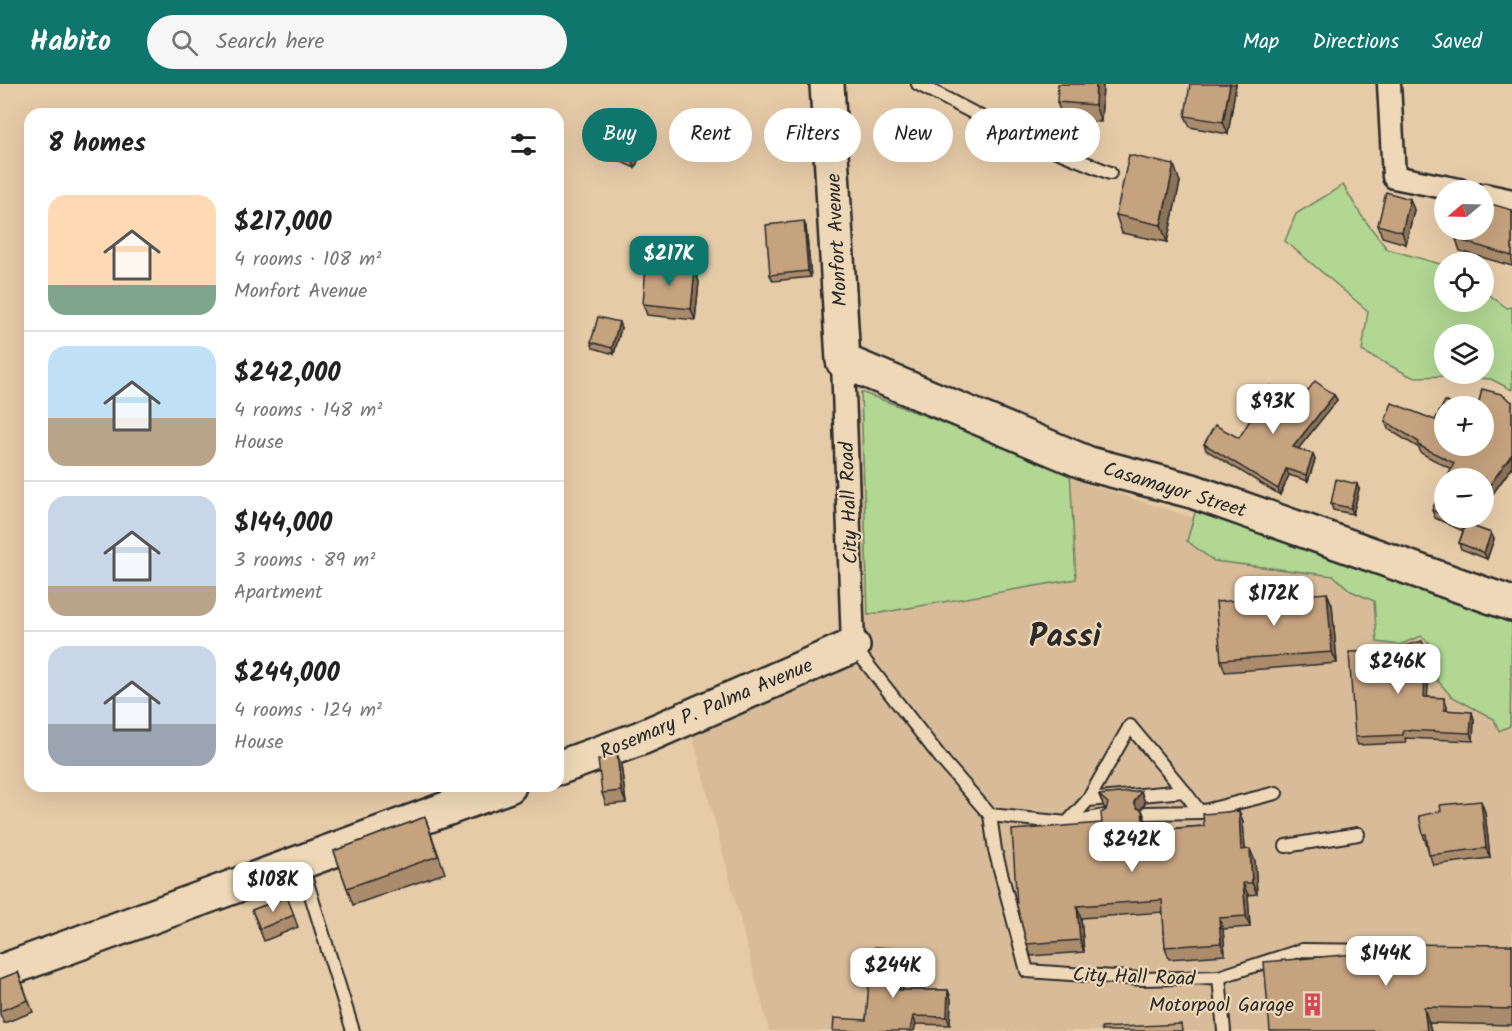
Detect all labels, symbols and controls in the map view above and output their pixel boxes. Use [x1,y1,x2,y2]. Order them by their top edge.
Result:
search box [147,15,567,69]
text: Habito [30,20,111,65]
text: Search here [216,25,325,60]
icon: search [168,26,201,59]
text: Map [1243,26,1279,59]
text: Directions [1312,26,1399,59]
text: Saved [1432,26,1482,59]
chip: Buy [582,108,657,162]
chip: Rent [669,108,752,162]
chip: Filters [764,108,861,162]
chip: New [873,108,953,162]
chip: Apartment [965,108,1100,162]
text: 8 homes [48,123,146,165]
icon: filters [507,128,540,161]
street label: Monfort Avenue [819,172,857,307]
north arrow [1434,180,1494,240]
map controls [1434,180,1494,528]
text: $217,000 [234,202,332,244]
icon: home [96,219,168,291]
pin: $217K [627,236,711,287]
text: $217K [643,239,695,271]
text: 4 rooms · 108 m² [234,244,381,276]
button: locate [1434,252,1494,312]
text: Monfort Avenue [234,276,367,308]
button: layers [1434,324,1494,384]
text: $242,000 [234,353,341,395]
icon: home [96,370,168,442]
pin: $93K [1237,384,1309,435]
text: $93K [1251,387,1295,419]
text: 4 rooms · 148 m² [234,395,382,427]
button: + [1434,396,1494,456]
text: House [234,427,284,459]
street label: City Hall Road [832,440,868,565]
street label: Casamayor Street [1099,454,1250,528]
button: − [1434,468,1494,528]
text: $144,000 [234,503,332,545]
icon: home [96,520,168,592]
text: 3 rooms · 89 m² [234,545,375,577]
pin: $172K [1232,576,1316,627]
text: Apartment [234,577,323,609]
text: $172K [1248,579,1300,611]
district label: Passi [1029,612,1102,663]
pin: $246K [1356,644,1440,695]
text: $246K [1369,647,1427,679]
street label: Rosemary P. Palma Avenue [595,650,818,769]
text: $244,000 [234,653,340,695]
icon: home [96,670,168,742]
text: 4 rooms · 124 m² [234,695,382,727]
text: House [234,727,284,759]
pin: $242K [1090,822,1174,873]
text: $242K [1103,825,1161,857]
pin: $108K [231,862,315,913]
text: $108K [247,865,299,897]
pin: $144K [1344,936,1428,987]
text: $144K [1360,939,1412,971]
pin: $244K [851,948,935,999]
text: $244K [864,951,922,983]
street label: City Hall Road [1072,960,1197,996]
place label: Motorpool Garage [1149,990,1294,1022]
building icon: Motorpool Garage [1299,991,1325,1017]

